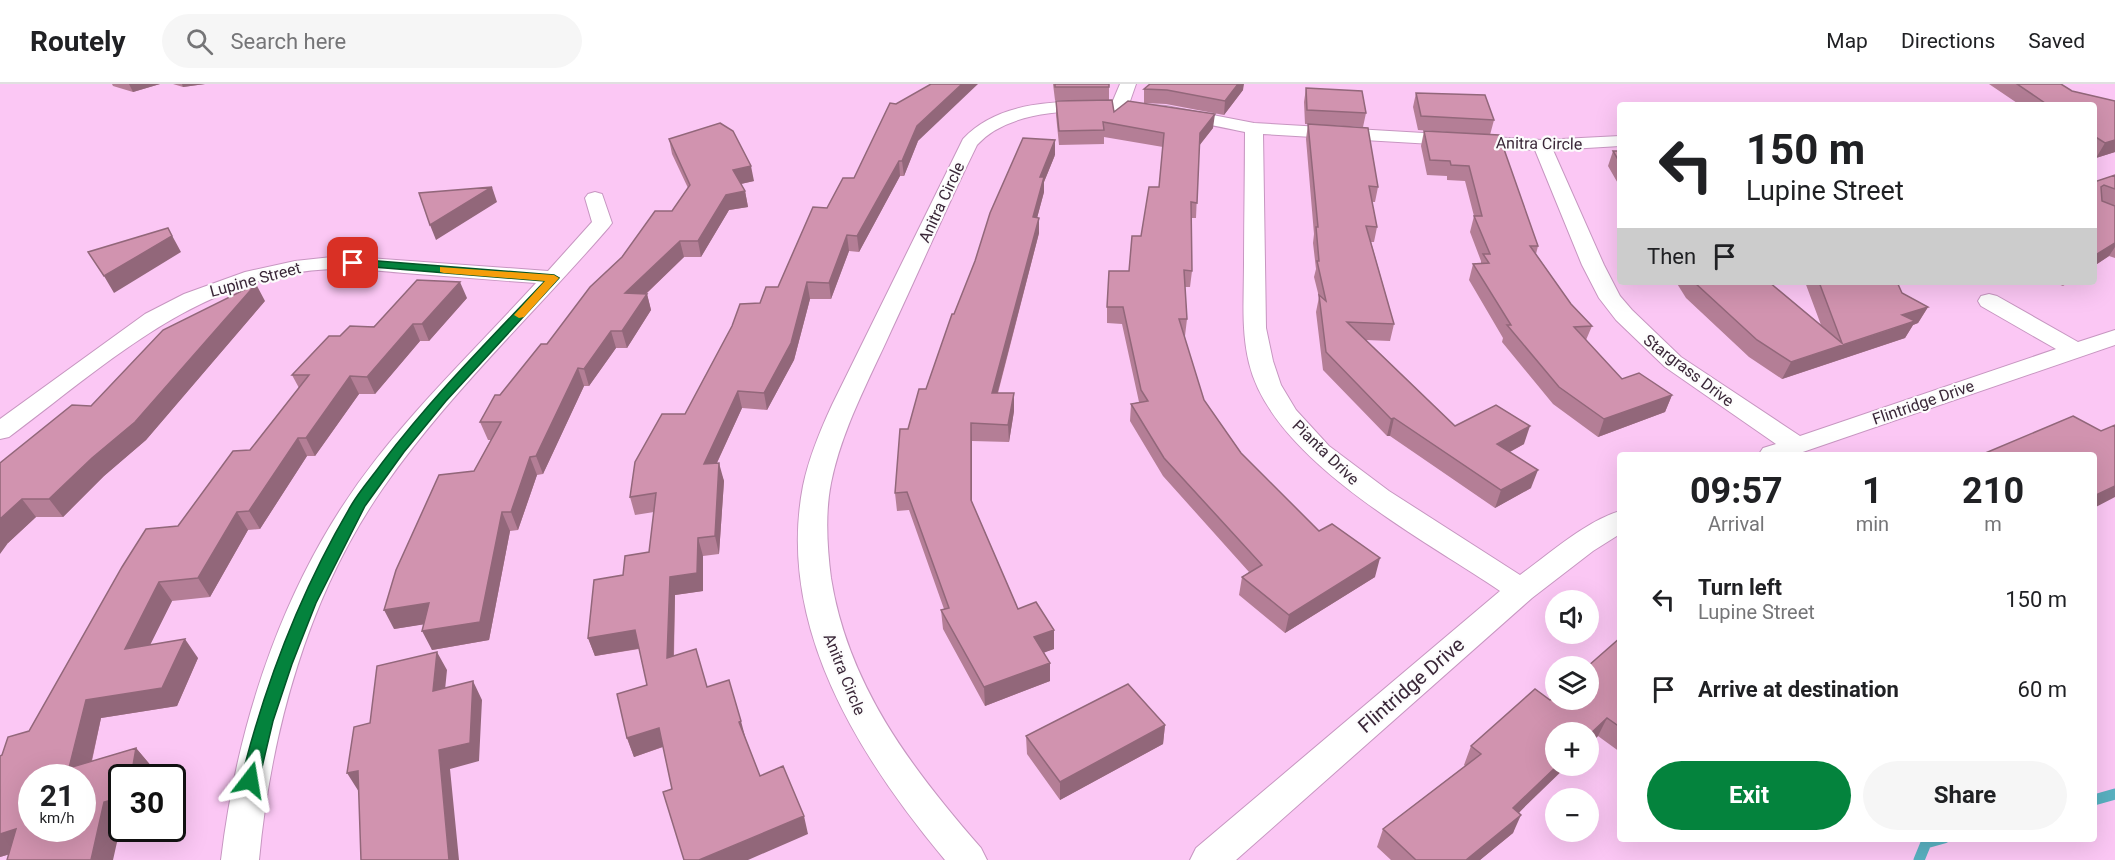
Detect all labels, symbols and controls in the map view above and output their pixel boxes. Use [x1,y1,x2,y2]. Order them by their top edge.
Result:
search box [162,14,582,68]
text: Routely [30,25,126,58]
icon: search [183,25,216,58]
text: Search here [231,29,346,54]
text: Map [1826,29,1868,53]
text: Directions [1901,29,1995,53]
text: Saved [2028,29,2085,53]
text: 150 m [1746,125,1865,174]
icon: left [1647,126,1725,204]
street label: Anitra Circle [1496,133,1582,154]
street label: Anitra Circle [915,159,968,245]
text: Lupine Street [1746,175,1904,207]
pin [327,237,378,288]
icon: arrive [1708,240,1741,273]
text: Then [1647,244,1696,269]
icon: arrive [336,246,369,279]
street label: Lupine Street [208,258,303,301]
street label: Stargrass Drive [1640,330,1738,410]
street label: Flintridge Drive [1870,376,1977,429]
street label: Pianta Drive [1288,416,1363,489]
text: 09:57 [1690,470,1783,512]
text: 1 [1862,470,1883,512]
text: 210 [1962,470,2024,512]
text: Arrival [1708,512,1765,536]
text: min [1856,512,1889,536]
text: m [1984,512,2002,536]
text: Turn left [1698,575,1782,600]
icon: left [1647,583,1680,616]
text: 150 m [2005,587,2067,612]
map controls [1545,590,1599,842]
button: sound [1545,590,1599,644]
text: Lupine Street [1698,600,1815,624]
street label: Anitra Circle [820,631,870,718]
street label: Flintridge Drive [1353,632,1469,738]
button: layers [1545,656,1599,710]
icon: arrive [1647,673,1680,706]
text: Arrive at destination [1698,677,1899,702]
text: 60 m [2018,677,2067,702]
button: + [1545,722,1599,776]
position arrow [218,748,282,812]
button: Exit [1647,761,1851,830]
button: Share [1863,761,2067,830]
speed limit sign: 30 [108,764,186,842]
text: 21 [40,778,74,813]
button: − [1545,788,1599,842]
text: km/h [39,809,75,827]

